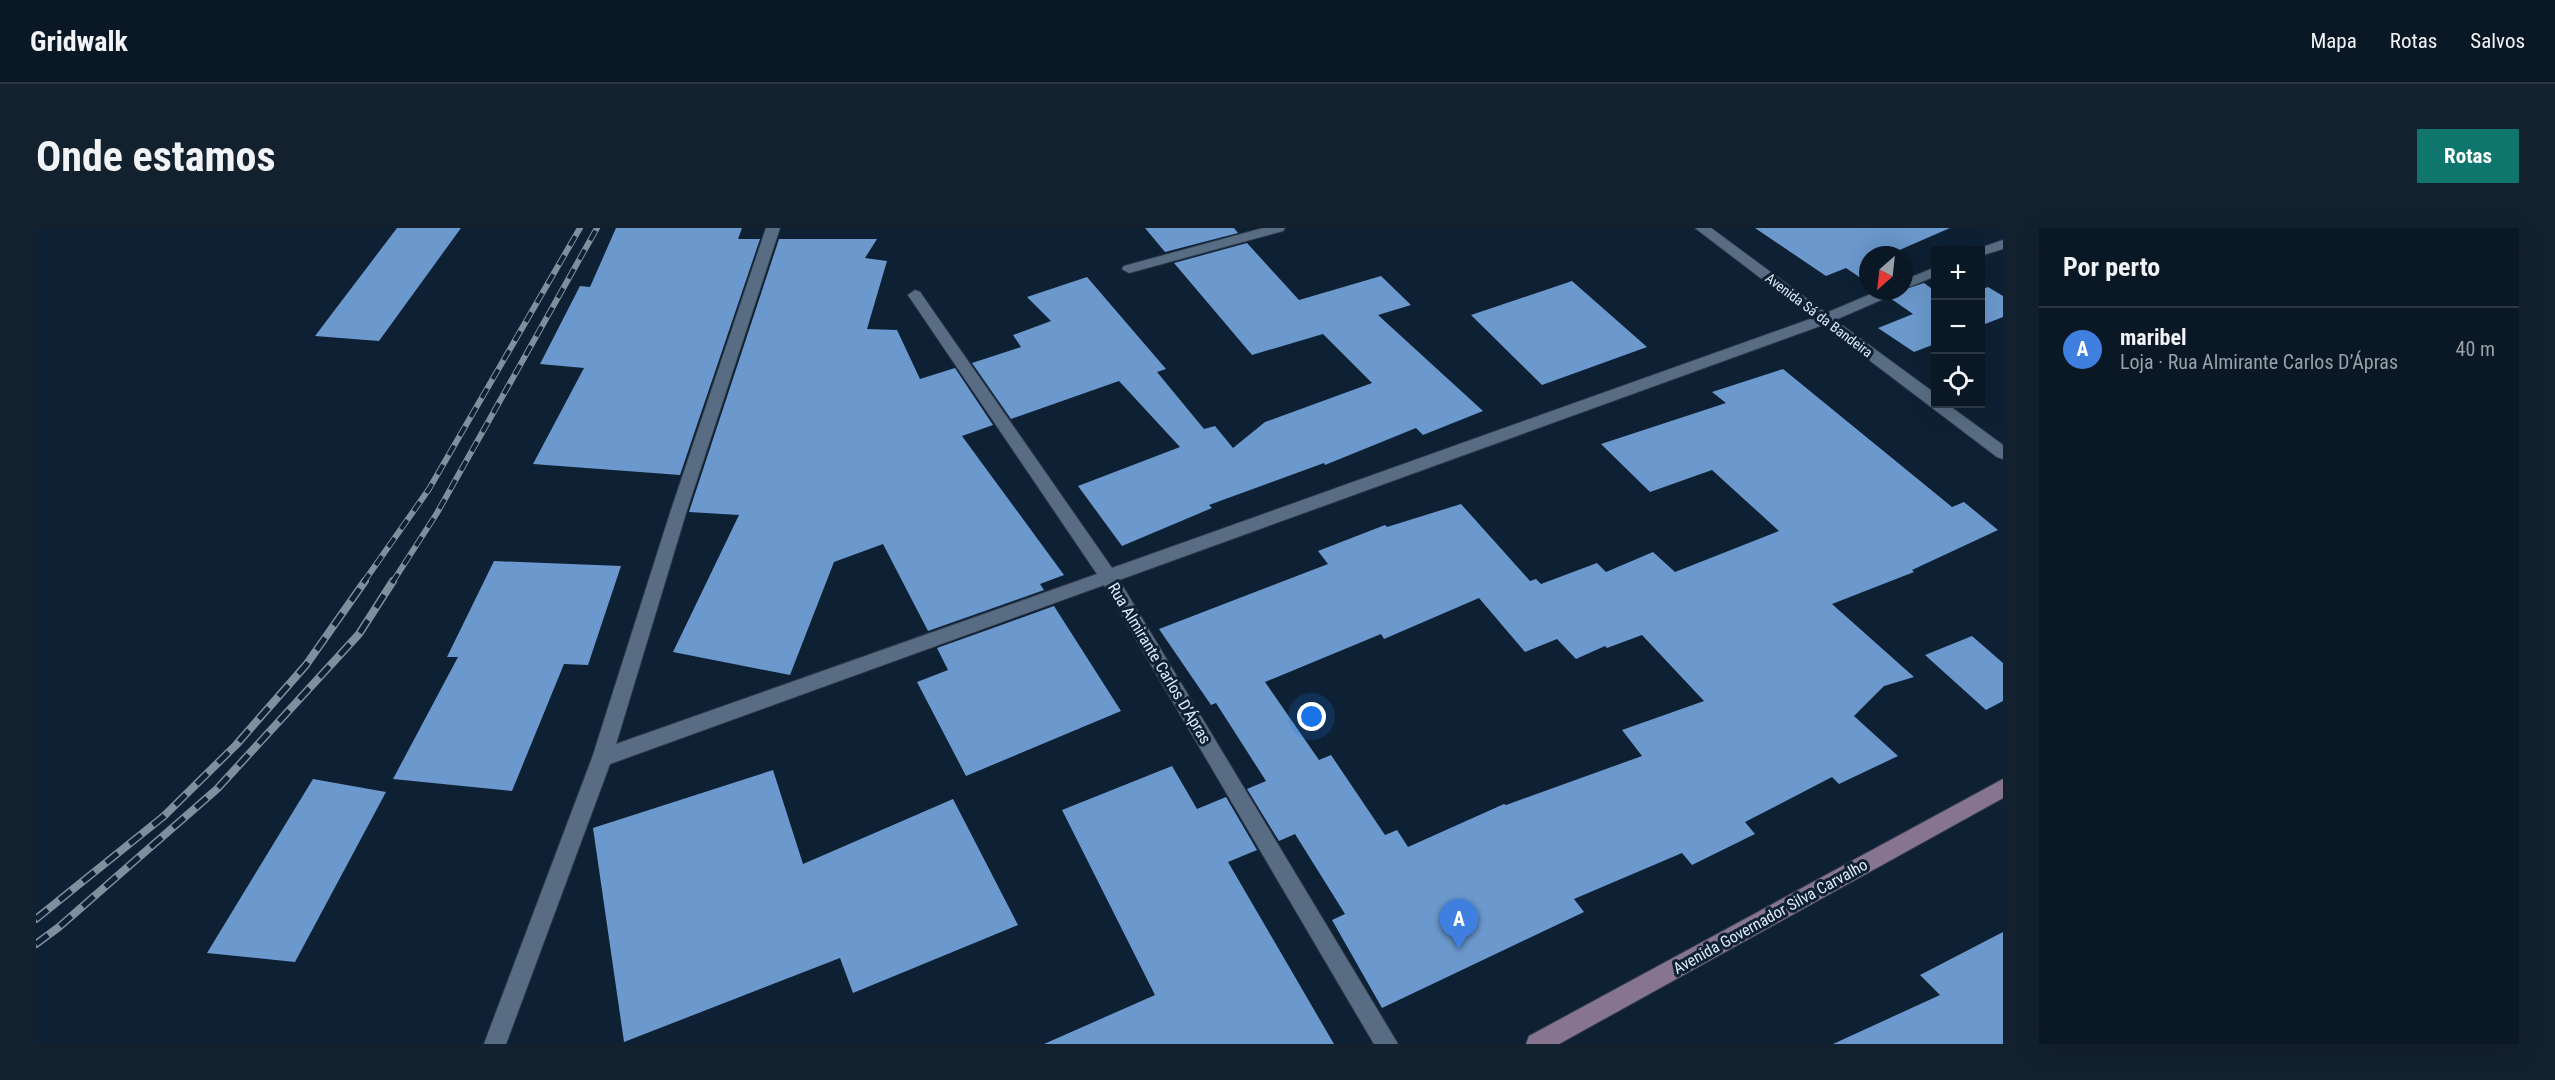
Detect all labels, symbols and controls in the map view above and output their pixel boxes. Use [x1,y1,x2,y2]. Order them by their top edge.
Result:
text: Gridwalk [30,25,128,58]
text: Mapa [2310,29,2357,53]
text: Rotas [2390,29,2437,53]
text: Salvos [2470,29,2525,53]
button: Rotas [2417,129,2519,183]
text: Onde estamos [36,132,276,181]
north arrow [1859,246,1913,300]
map controls [1931,246,1985,408]
button: + [1931,246,1985,300]
text: Por perto [2063,252,2160,282]
street label: Avenida Sá da Bandeira [1762,270,1876,360]
button: − [1931,300,1985,354]
text: maribel [2120,325,2186,350]
text: A [2077,337,2088,361]
text: 40 m [2456,337,2495,361]
text: Loja · Rua Almirante Carlos D’Ápras [2120,350,2398,374]
button: locate [1931,354,1985,408]
street label: Rua Almirante Carlos D’Ápras [1104,579,1215,747]
your location [1297,702,1326,731]
street label: Avenida Governador Silva Carvalho [1670,855,1871,978]
pin: A [1440,900,1478,949]

